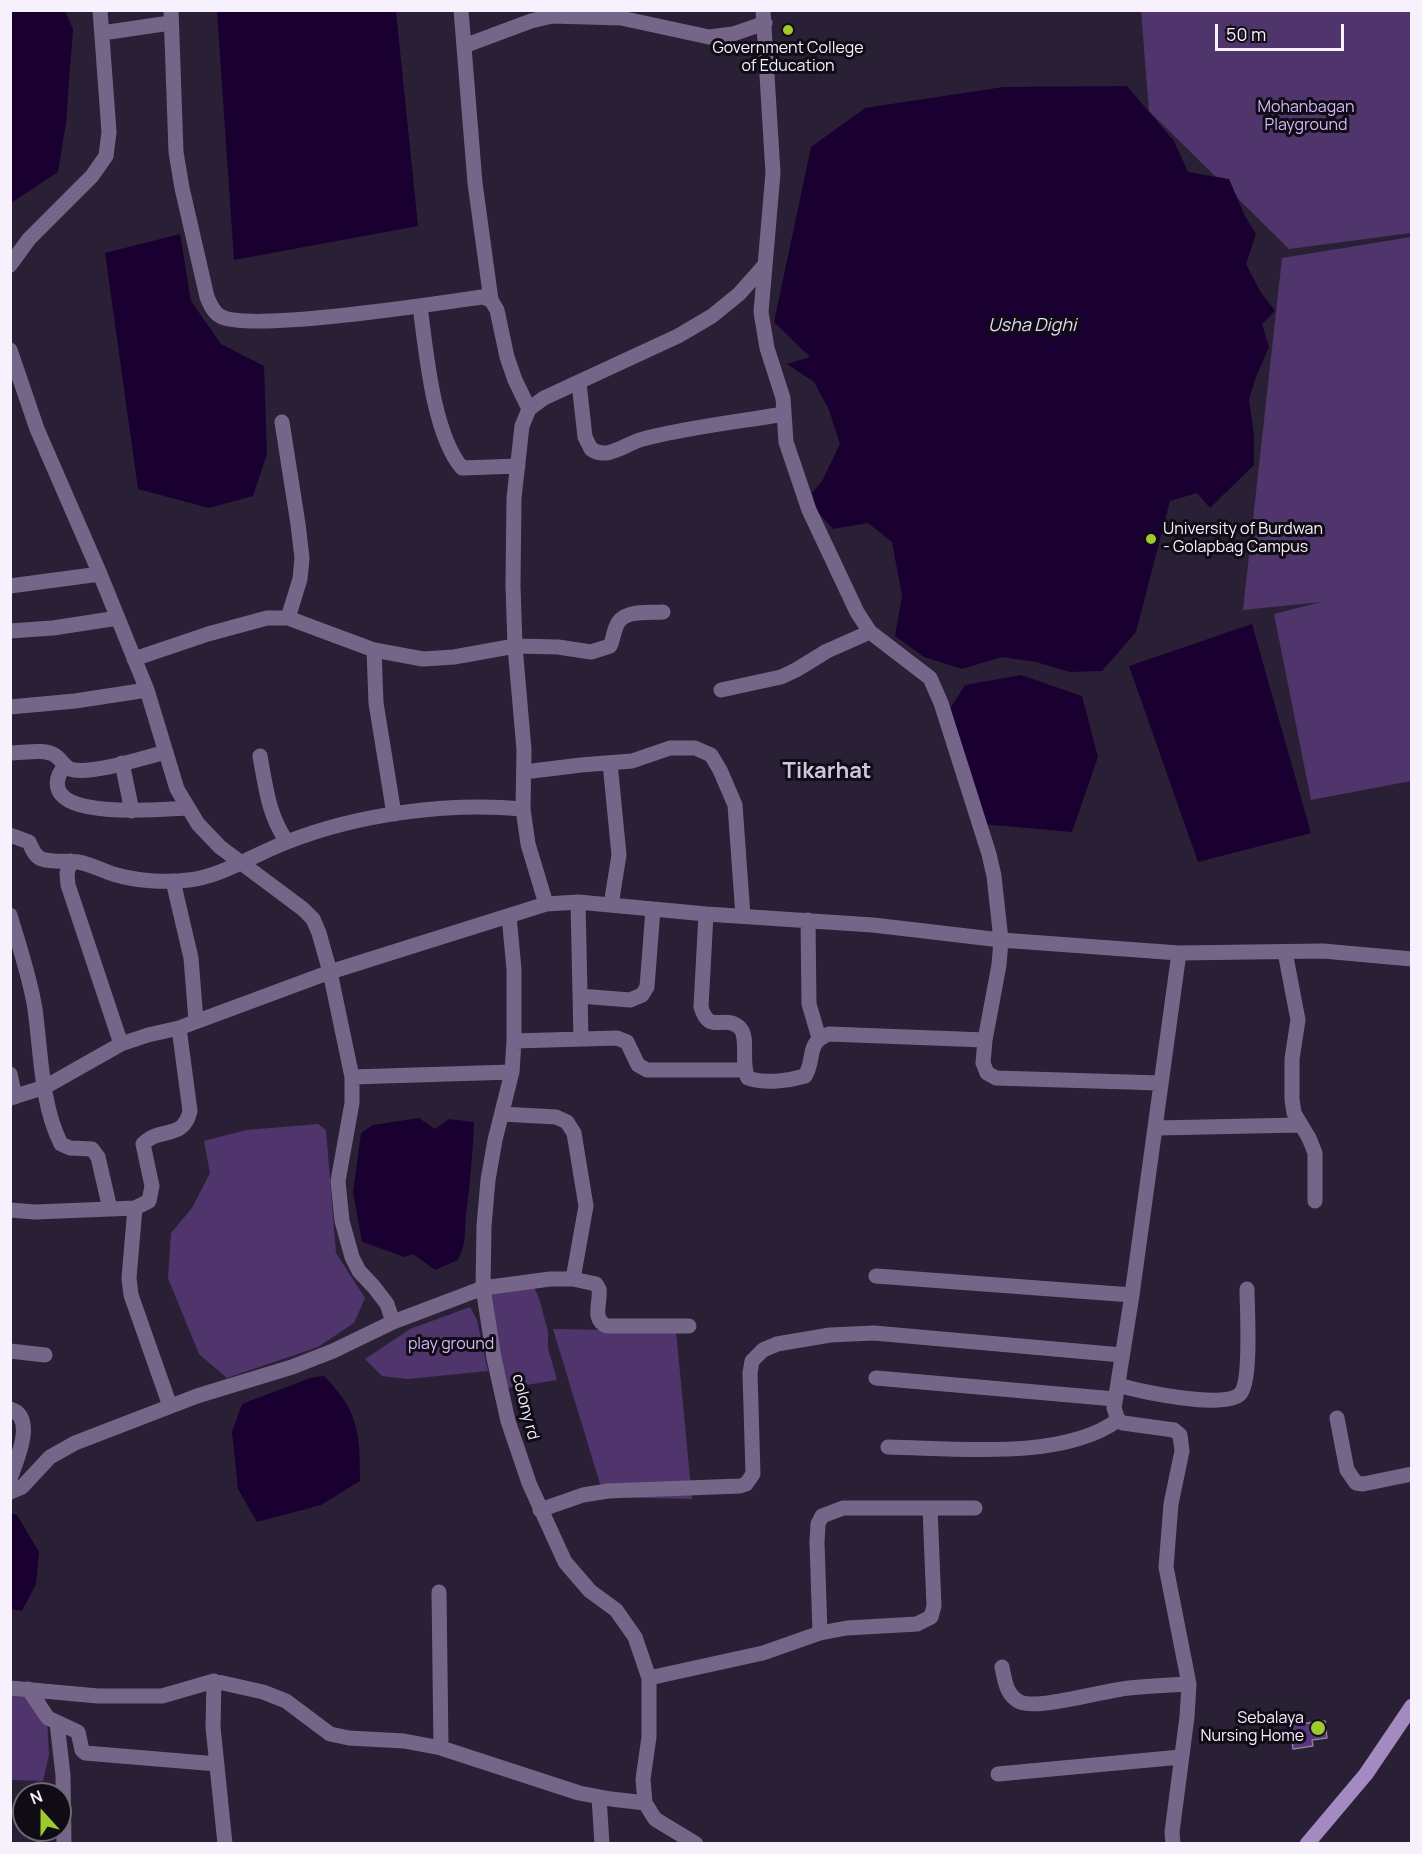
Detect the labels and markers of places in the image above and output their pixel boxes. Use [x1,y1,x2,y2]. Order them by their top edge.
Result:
marker: Government College of Education [781,23,795,37]
place label: Government College of Education [712,39,864,77]
place label: University of Burdwan - Golapbag Campus [1163,520,1323,558]
marker: University of Burdwan - Golapbag Campus [1144,532,1158,546]
place label: Sebalaya Nursing Home [1201,1709,1304,1747]
marker: Sebalaya Nursing Home [1309,1719,1327,1737]

